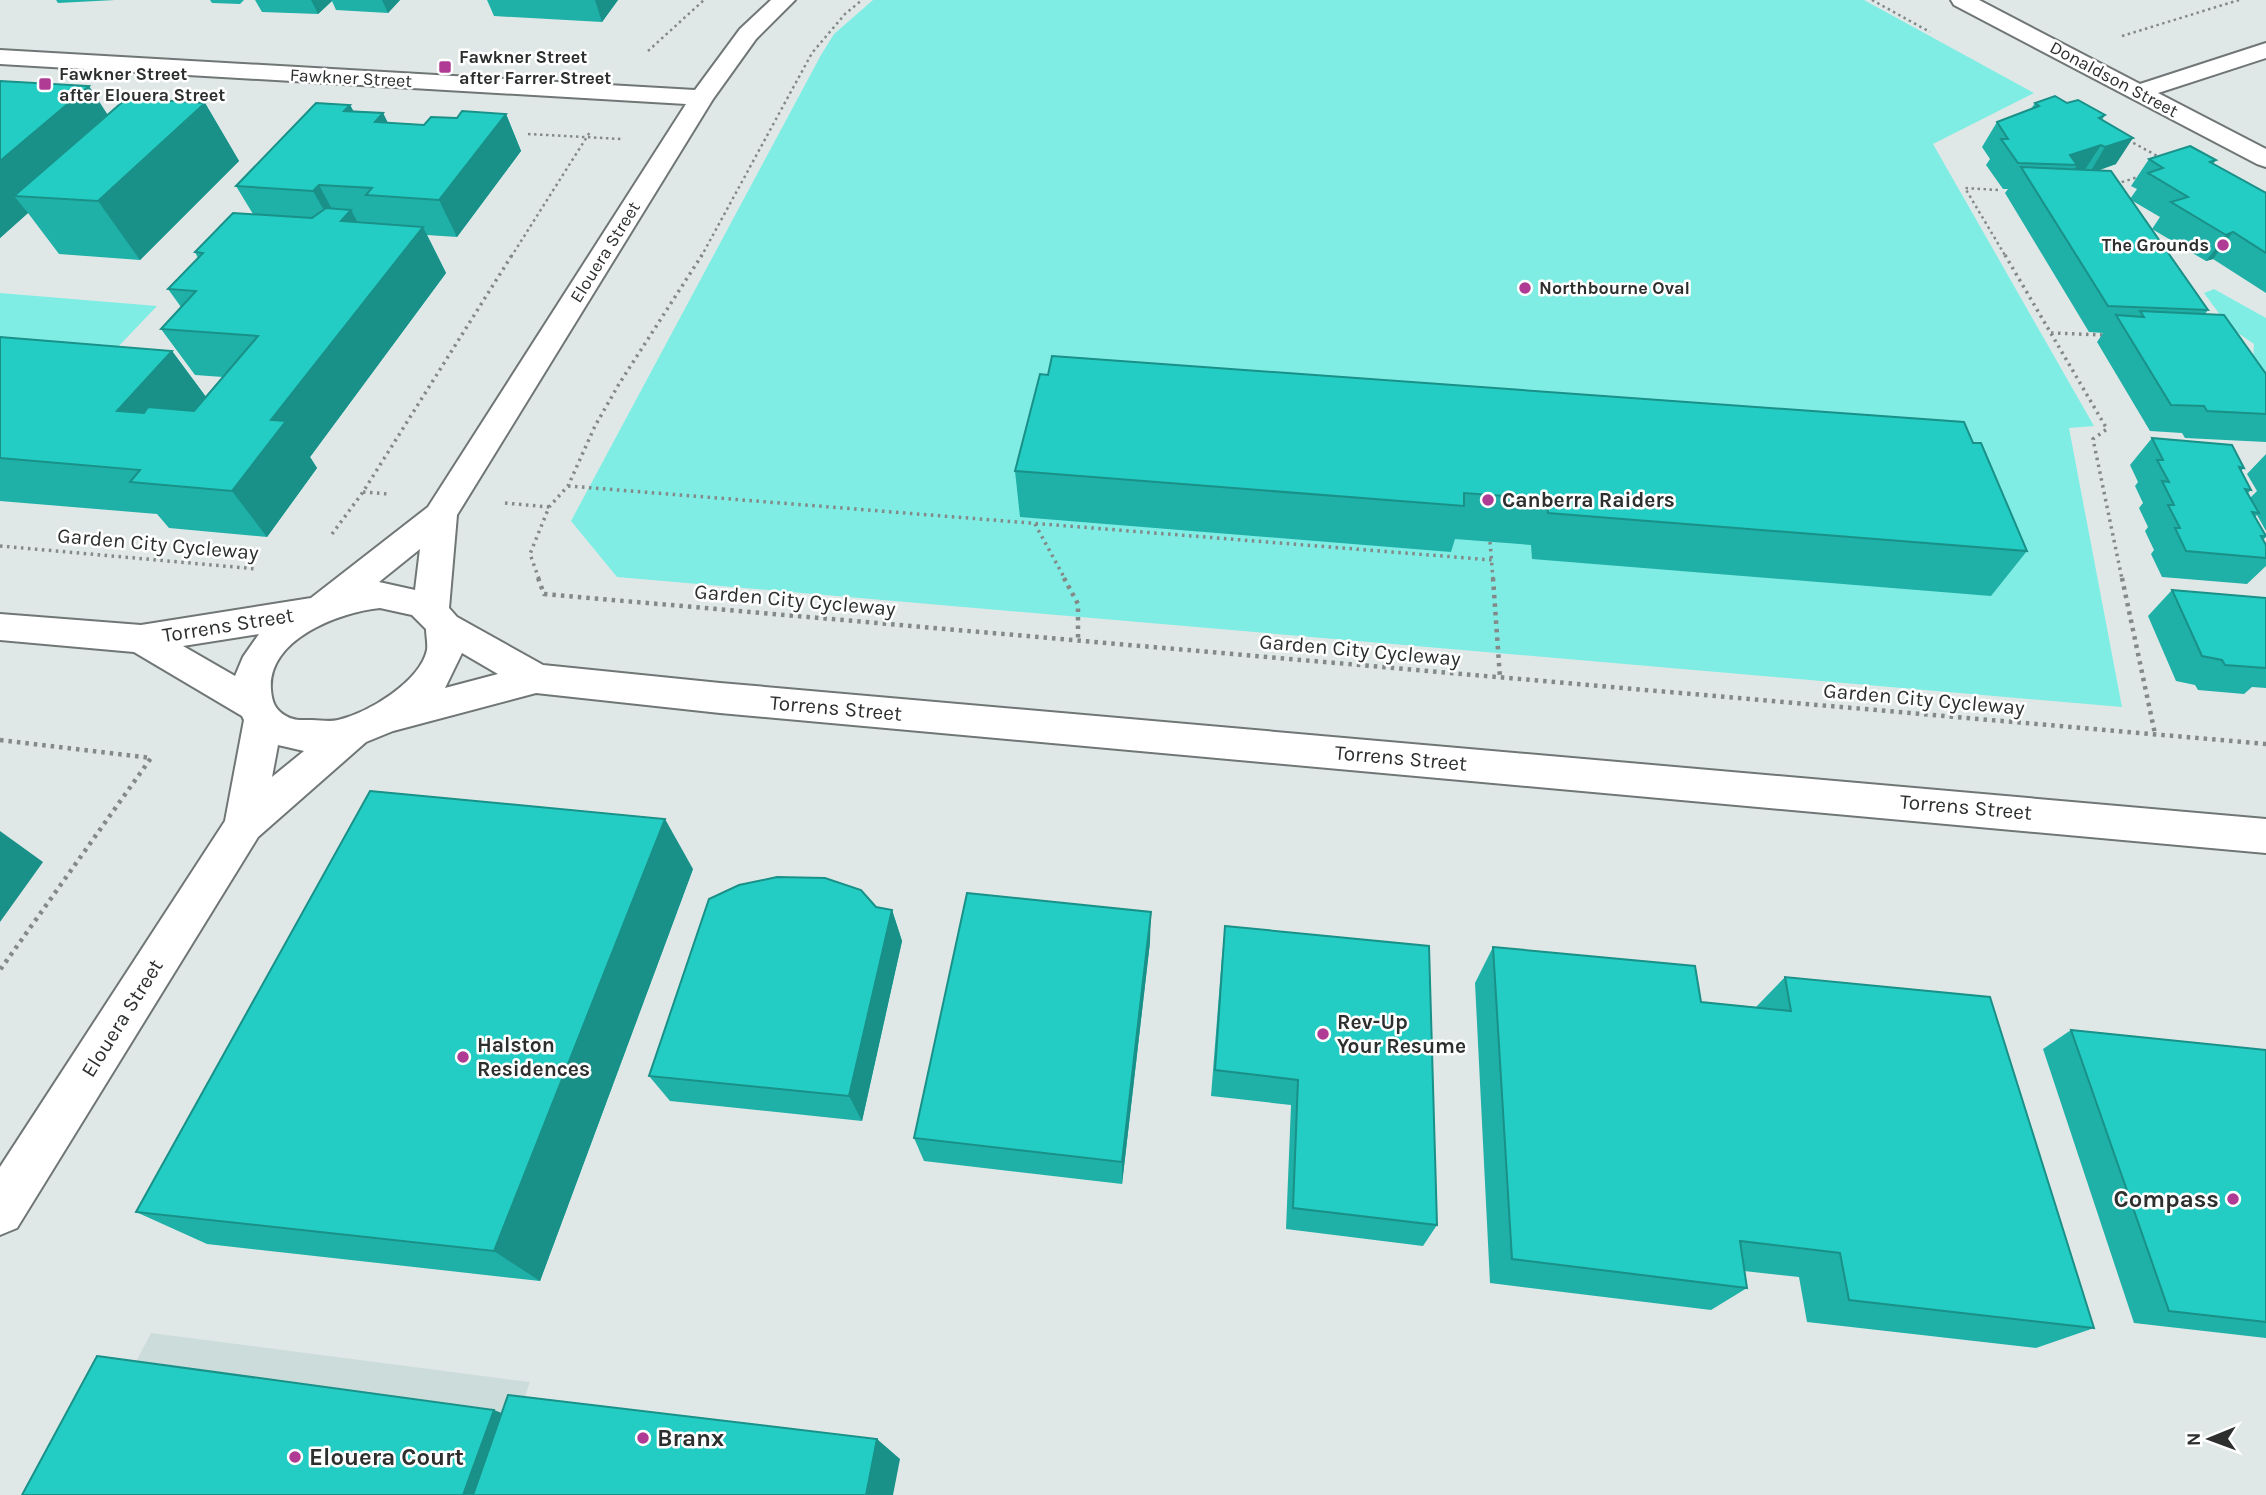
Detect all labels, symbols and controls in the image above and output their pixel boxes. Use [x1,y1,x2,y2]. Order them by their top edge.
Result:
street label: Donaldson Street [2046,36,2182,122]
place label: Fawkner Street after Farrer Street [459,46,611,89]
marker: Fawkner Street after Farrer Street [437,59,453,75]
place label: Fawkner Street after Elouera Street [59,63,225,106]
street label: Fawkner Street [289,64,413,92]
marker: Fawkner Street after Elouera Street [37,76,53,92]
street label: Elouera Street [565,197,645,307]
place label: The Grounds [2102,234,2209,256]
marker: The Grounds [2215,237,2231,253]
place label: Northbourne Oval [1539,277,1690,299]
marker: Northbourne Oval [1517,280,1533,296]
place label: Canberra Raiders [1502,488,1675,512]
marker: Canberra Raiders [1480,492,1496,508]
street label: Garden City Cycleway [56,523,260,565]
street label: Garden City Cycleway [693,579,897,621]
street label: Torrens Street [161,603,295,647]
street label: Garden City Cycleway [1258,629,1462,671]
street label: Garden City Cycleway [1822,678,2026,720]
street label: Torrens Street [769,690,903,726]
street label: Torrens Street [1334,740,1468,776]
street label: Torrens Street [1899,789,2033,825]
street label: Elouera Street [76,955,168,1081]
place label: Rev-Up Your Resume [1337,1010,1466,1058]
marker: Rev-Up Your Resume [1315,1026,1331,1042]
place label: Halston Residences [477,1033,590,1081]
marker: Halston Residences [455,1049,471,1065]
place label: Compass [2113,1185,2219,1213]
marker: Compass [2225,1191,2241,1207]
north arrow [2175,1404,2245,1474]
place label: Branx [657,1424,724,1452]
marker: Branx [635,1430,651,1446]
text: N [2183,1432,2205,1446]
place label: Elouera Court [309,1443,464,1471]
marker: Elouera Court [287,1449,303,1465]

